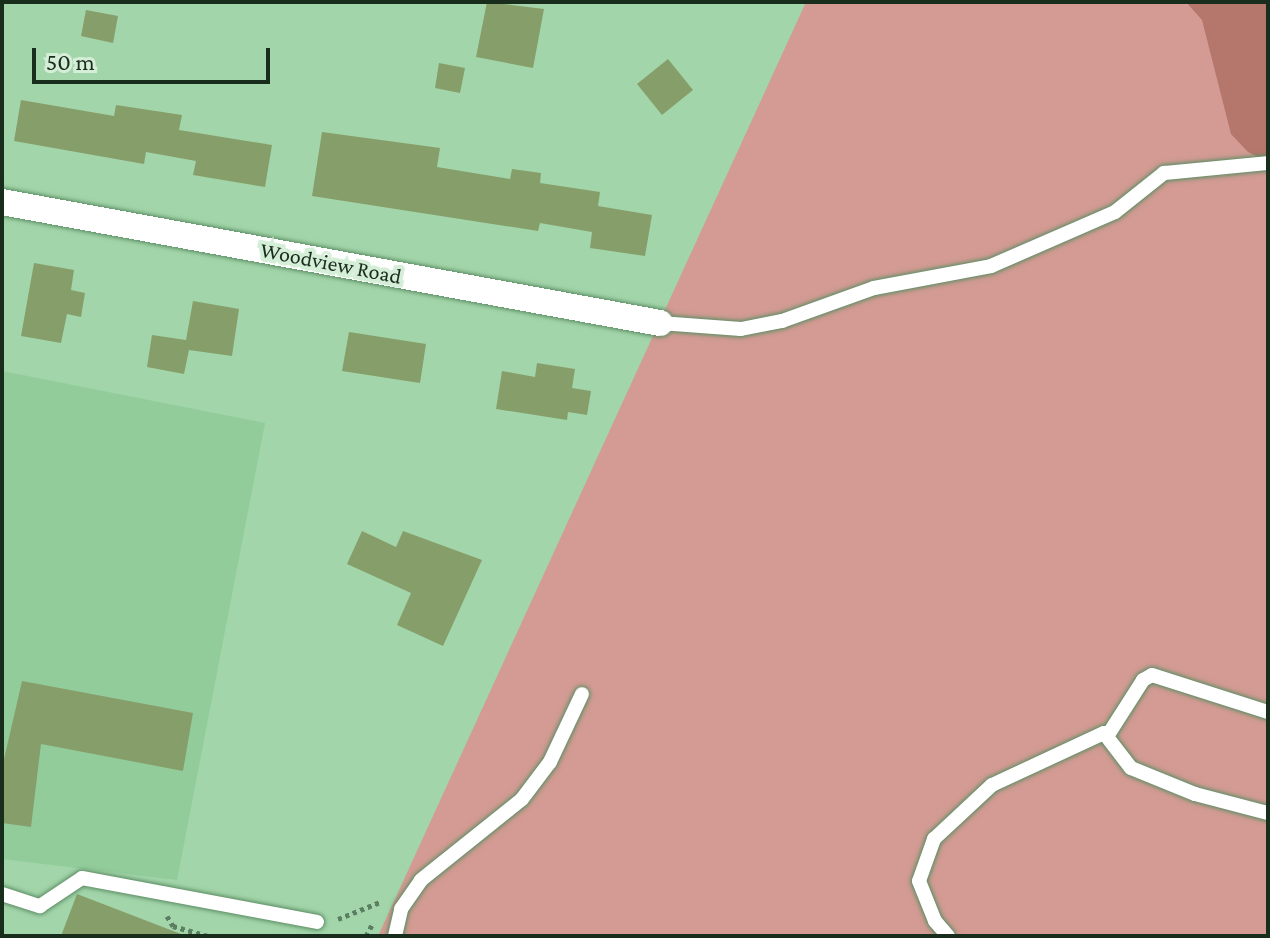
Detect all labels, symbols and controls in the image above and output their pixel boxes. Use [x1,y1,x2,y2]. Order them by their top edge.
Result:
scale bar [36,32,274,82]
text: 50 m [46,48,95,75]
street label: Woodview Road [258,236,404,290]

